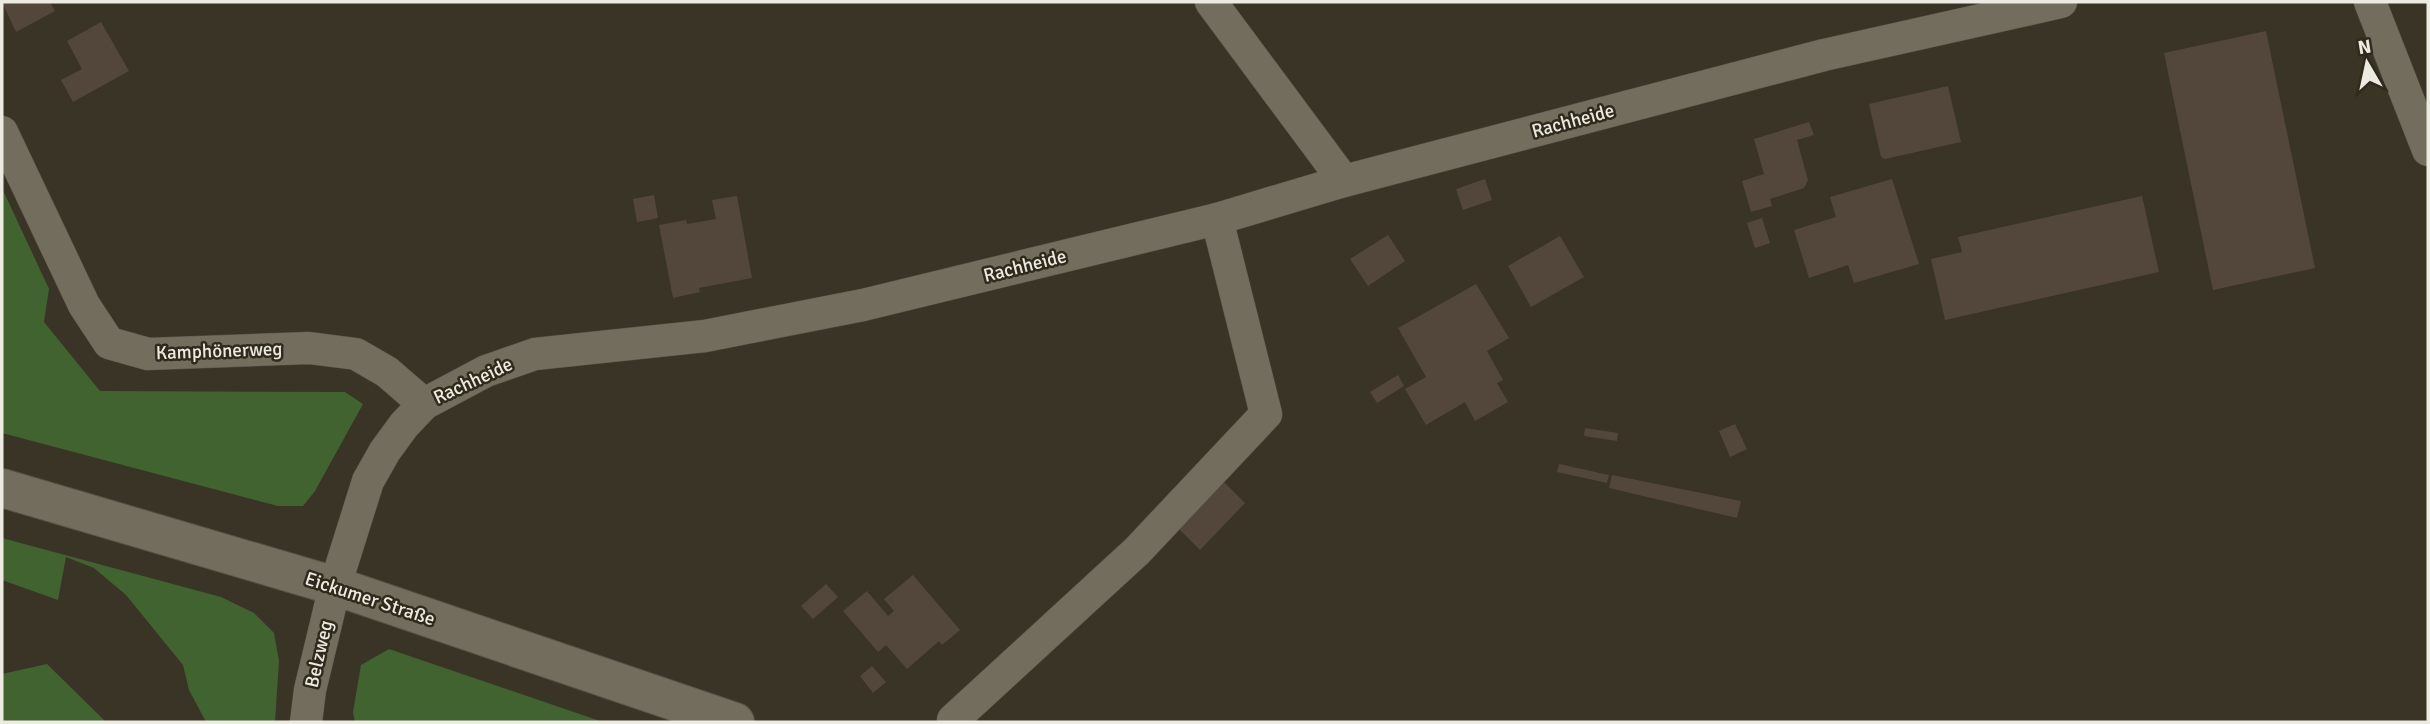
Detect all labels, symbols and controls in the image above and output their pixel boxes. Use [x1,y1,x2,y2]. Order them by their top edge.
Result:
north arrow [2332,28,2402,98]
text: N [2356,34,2373,60]
street label: Rachheide [1529,98,1617,144]
street label: Rachheide [981,244,1069,288]
street label: Kamphönerweg [155,337,283,365]
street label: Rachheide [430,352,516,410]
street label: Eickumer Straße [302,567,438,631]
street label: Belzweg [300,618,338,690]

